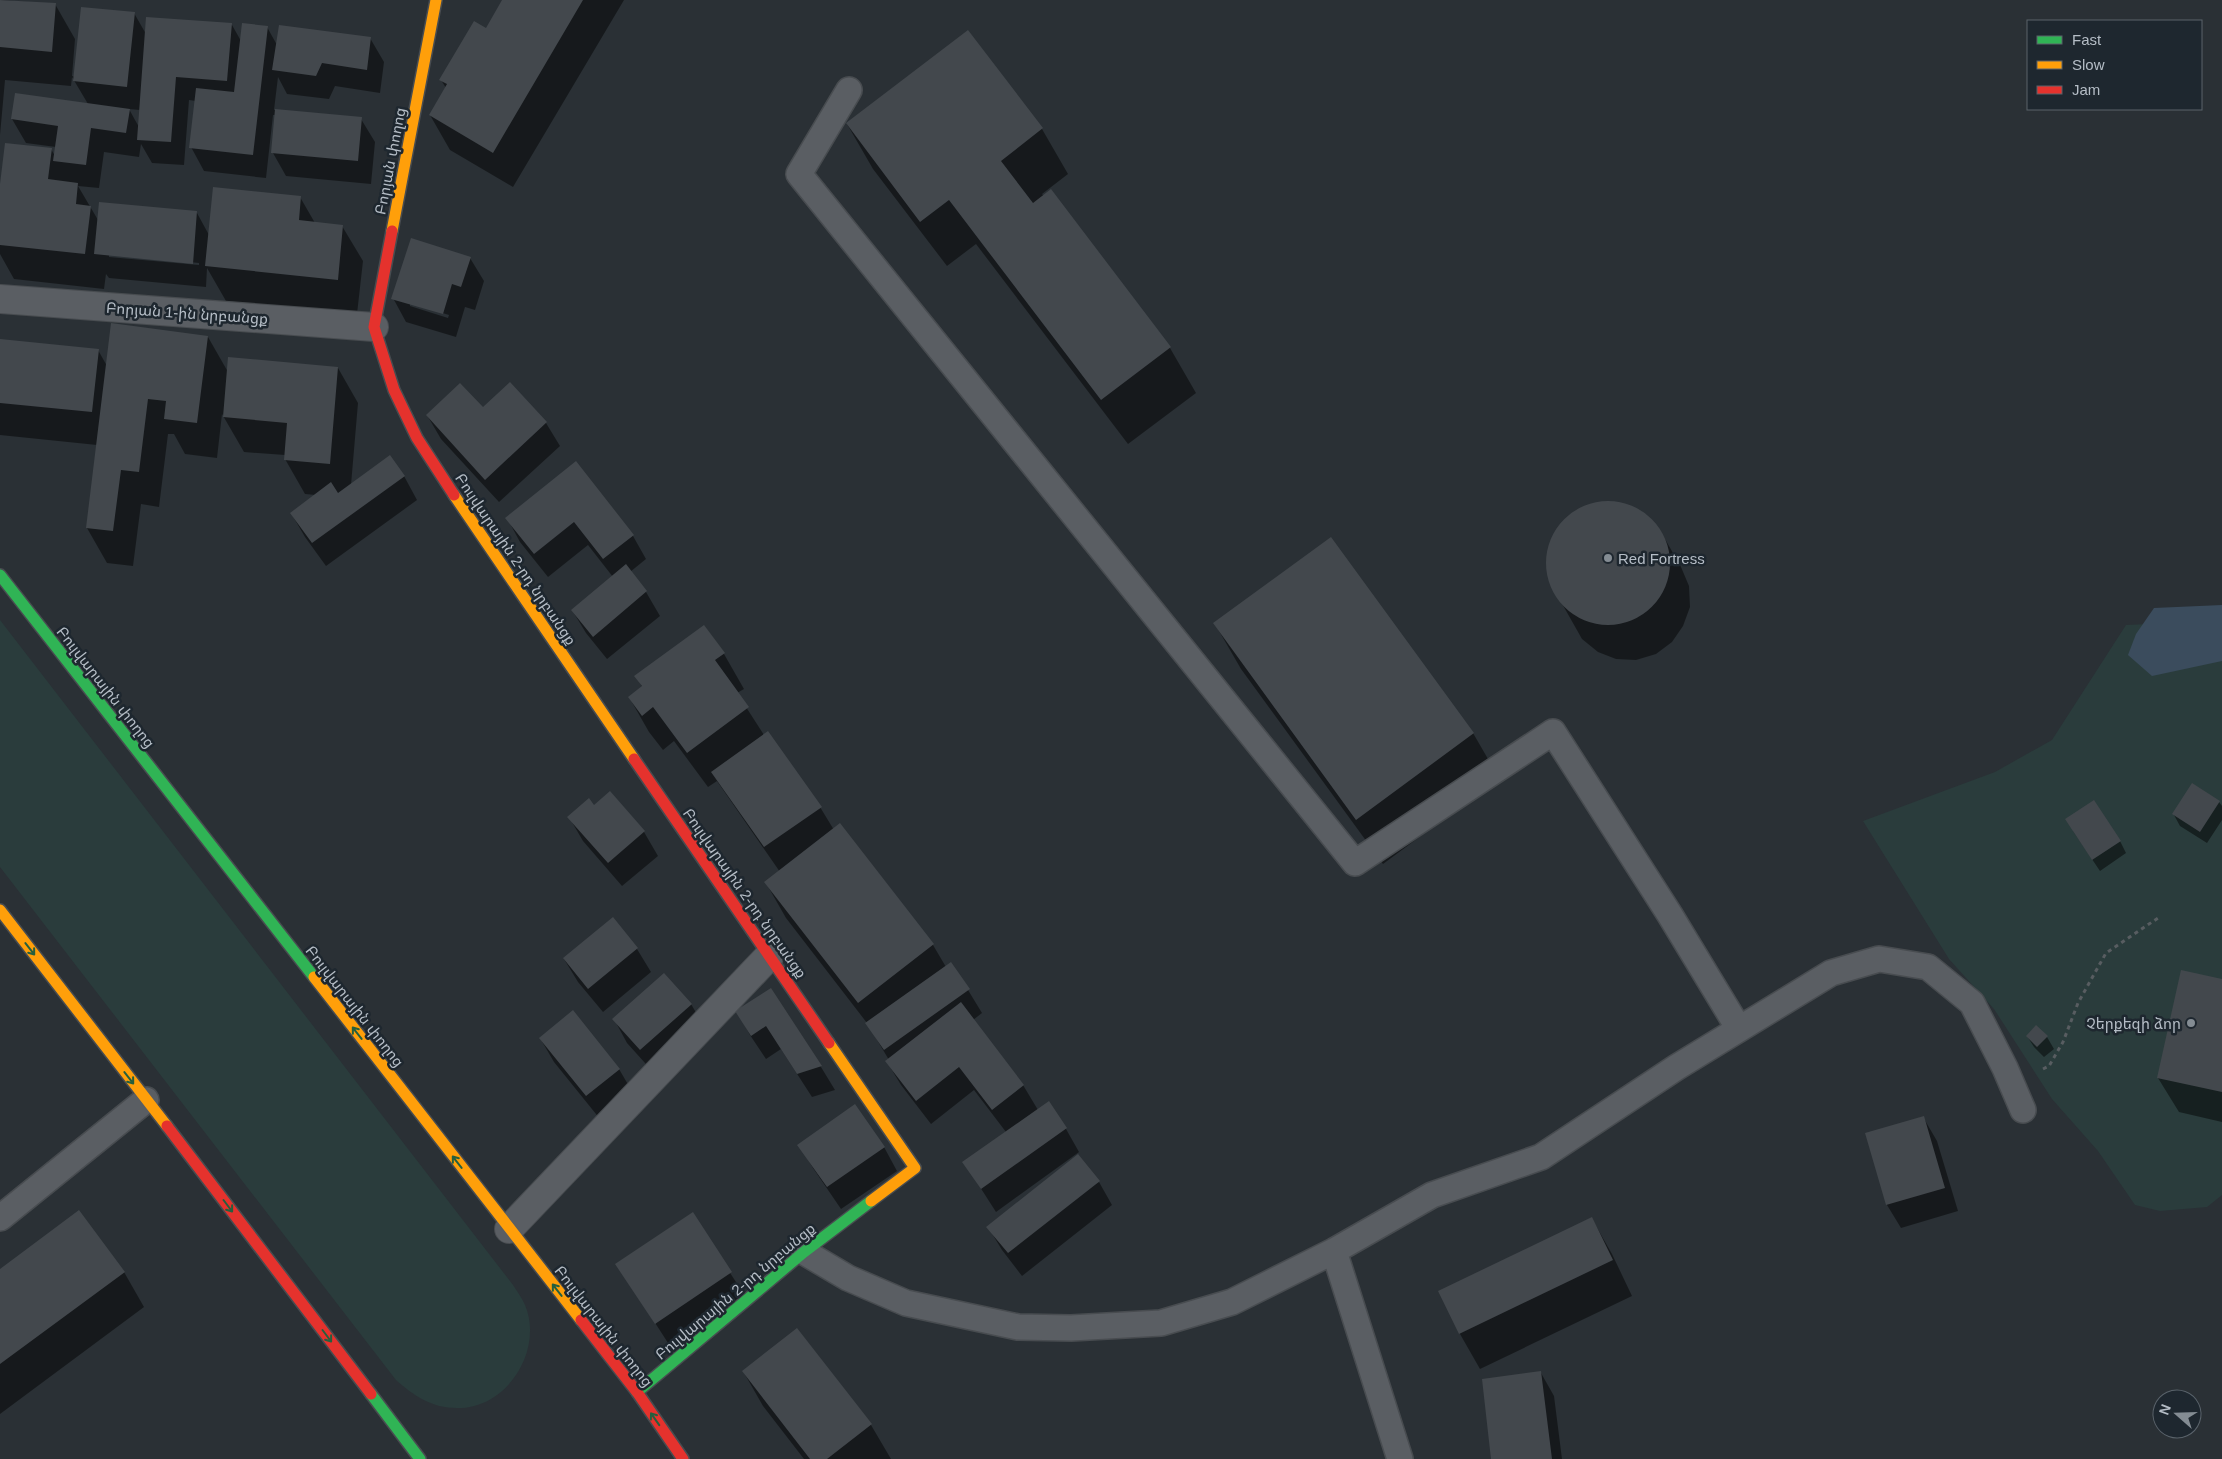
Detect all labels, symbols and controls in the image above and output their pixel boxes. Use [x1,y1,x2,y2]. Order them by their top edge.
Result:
legend [2027,20,2202,110]
text: Fast [2072,31,2102,48]
text: Slow [2072,56,2105,73]
text: Jam [2072,81,2100,98]
street label: Բորյան փողոց [371,106,410,216]
street label: Բորյան 1-ին նրբանցք [105,299,269,328]
street label: Բուլվարային 2-րդ նրբանցք [451,470,580,649]
place label: Red Fortress [1618,550,1705,567]
marker: Red Fortress [1602,552,1614,564]
street label: Բուլվարային փողոց [53,623,159,752]
street label: Բուլվարային 2-րդ նրբանցք [679,805,810,982]
one-way arrow [24,942,35,955]
street label: Բուլվարային փողոց [302,942,408,1071]
place label: Չերքեզի ձոր [2086,1015,2181,1033]
marker: Չերքեզի ձոր [2185,1017,2197,1029]
one-way arrow [351,1027,362,1040]
one-way arrow [124,1071,135,1084]
one-way arrow [451,1155,462,1168]
one-way arrow [223,1199,234,1212]
street label: Բուլվարային 2-րդ նրբանցք [652,1219,819,1364]
street label: Բուլվարային փողոց [551,1262,657,1391]
one-way arrow [551,1284,562,1297]
one-way arrow [321,1329,332,1342]
north arrow [2152,1389,2202,1439]
text: N [2156,1402,2174,1417]
one-way arrow [650,1412,660,1426]

